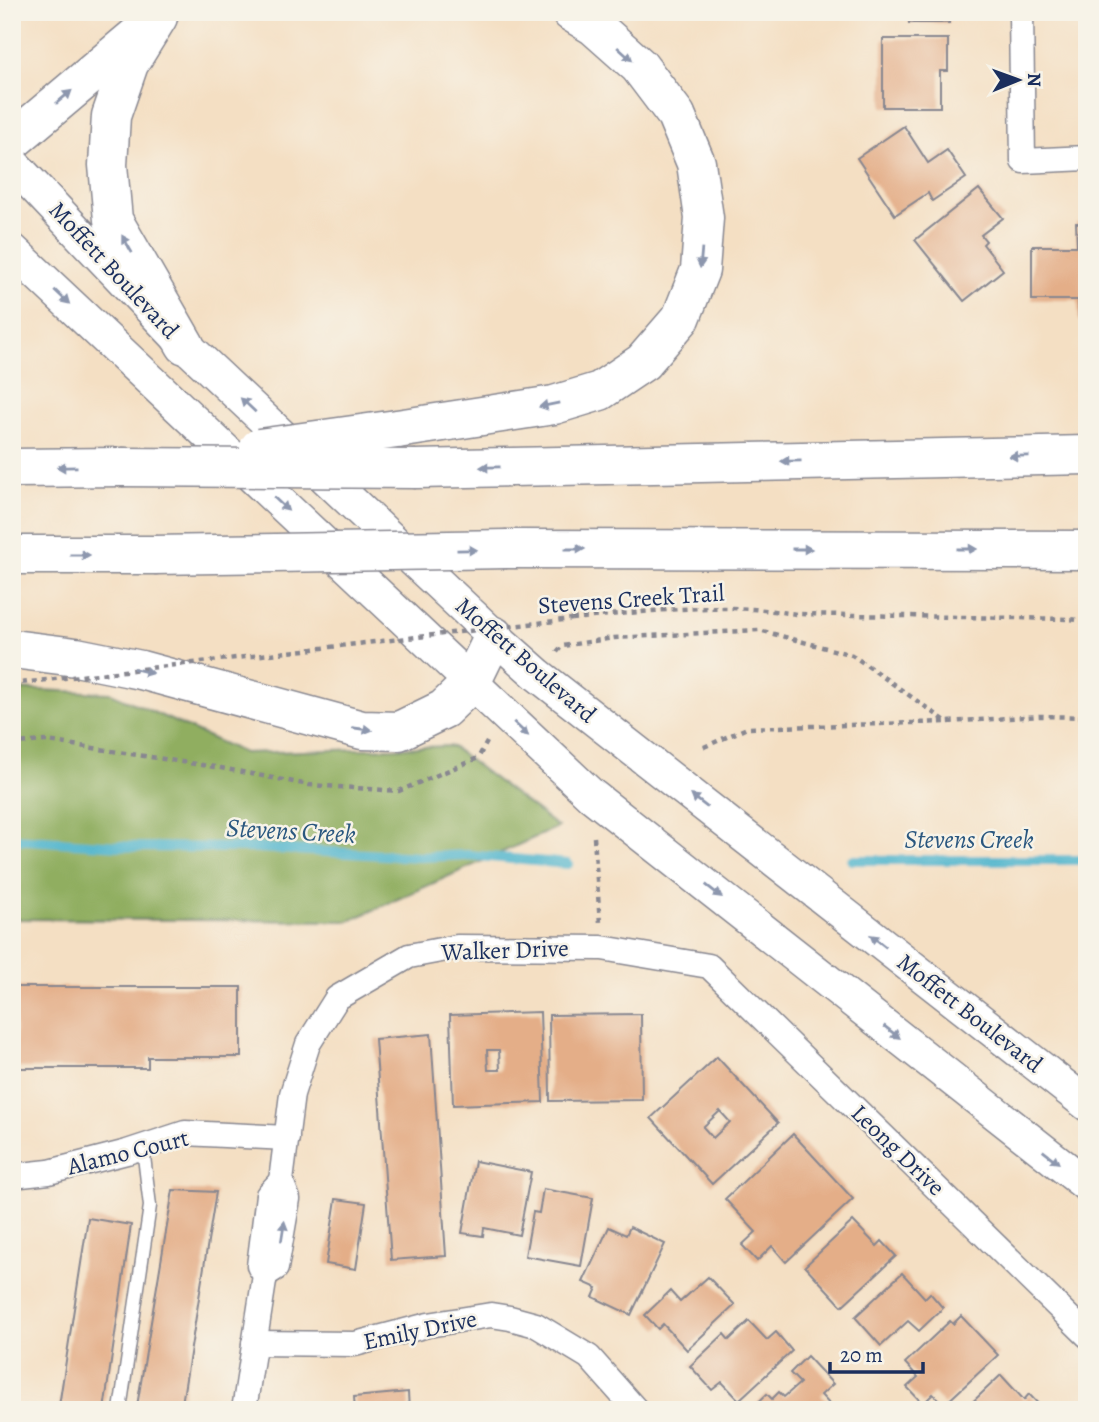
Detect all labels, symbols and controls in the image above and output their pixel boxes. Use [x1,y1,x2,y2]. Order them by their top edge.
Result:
one-way arrow [616,46,634,62]
north arrow [984,46,1054,116]
text: N [1021,73,1047,87]
one-way arrow [56,90,73,105]
street label: Moffett Boulevard [42,194,186,346]
one-way arrow [121,234,133,253]
one-way arrow [695,247,706,269]
one-way arrow [53,289,71,305]
one-way arrow [240,396,257,413]
one-way arrow [538,400,560,411]
one-way arrow [1007,450,1029,462]
one-way arrow [780,455,802,467]
one-way arrow [56,462,78,473]
one-way arrow [479,462,501,473]
one-way arrow [272,495,289,511]
one-way arrow [564,543,586,555]
one-way arrow [792,543,814,555]
one-way arrow [956,543,978,555]
one-way arrow [456,544,478,556]
one-way arrow [70,549,92,561]
street label: Stevens Creek Trail [537,577,725,621]
street label: Moffett Boulevard [449,590,603,730]
one-way arrow [132,666,154,677]
one-way arrow [512,720,529,736]
one-way arrow [351,724,373,735]
one-way arrow [691,794,708,809]
water label: Stevens Creek [225,810,357,852]
water label: Stevens Creek [904,822,1034,857]
one-way arrow [705,883,722,898]
street label: Walker Drive [440,932,569,968]
one-way arrow [870,934,888,949]
street label: Moffett Boulevard [890,946,1050,1080]
one-way arrow [883,1024,901,1039]
street label: Leong Drive [844,1097,952,1203]
street label: Alamo Court [63,1121,192,1183]
one-way arrow [1041,1149,1059,1164]
one-way arrow [277,1220,288,1242]
street label: Emily Drive [360,1302,480,1358]
scale bar [830,1331,922,1375]
text: 20 m [840,1341,883,1369]

